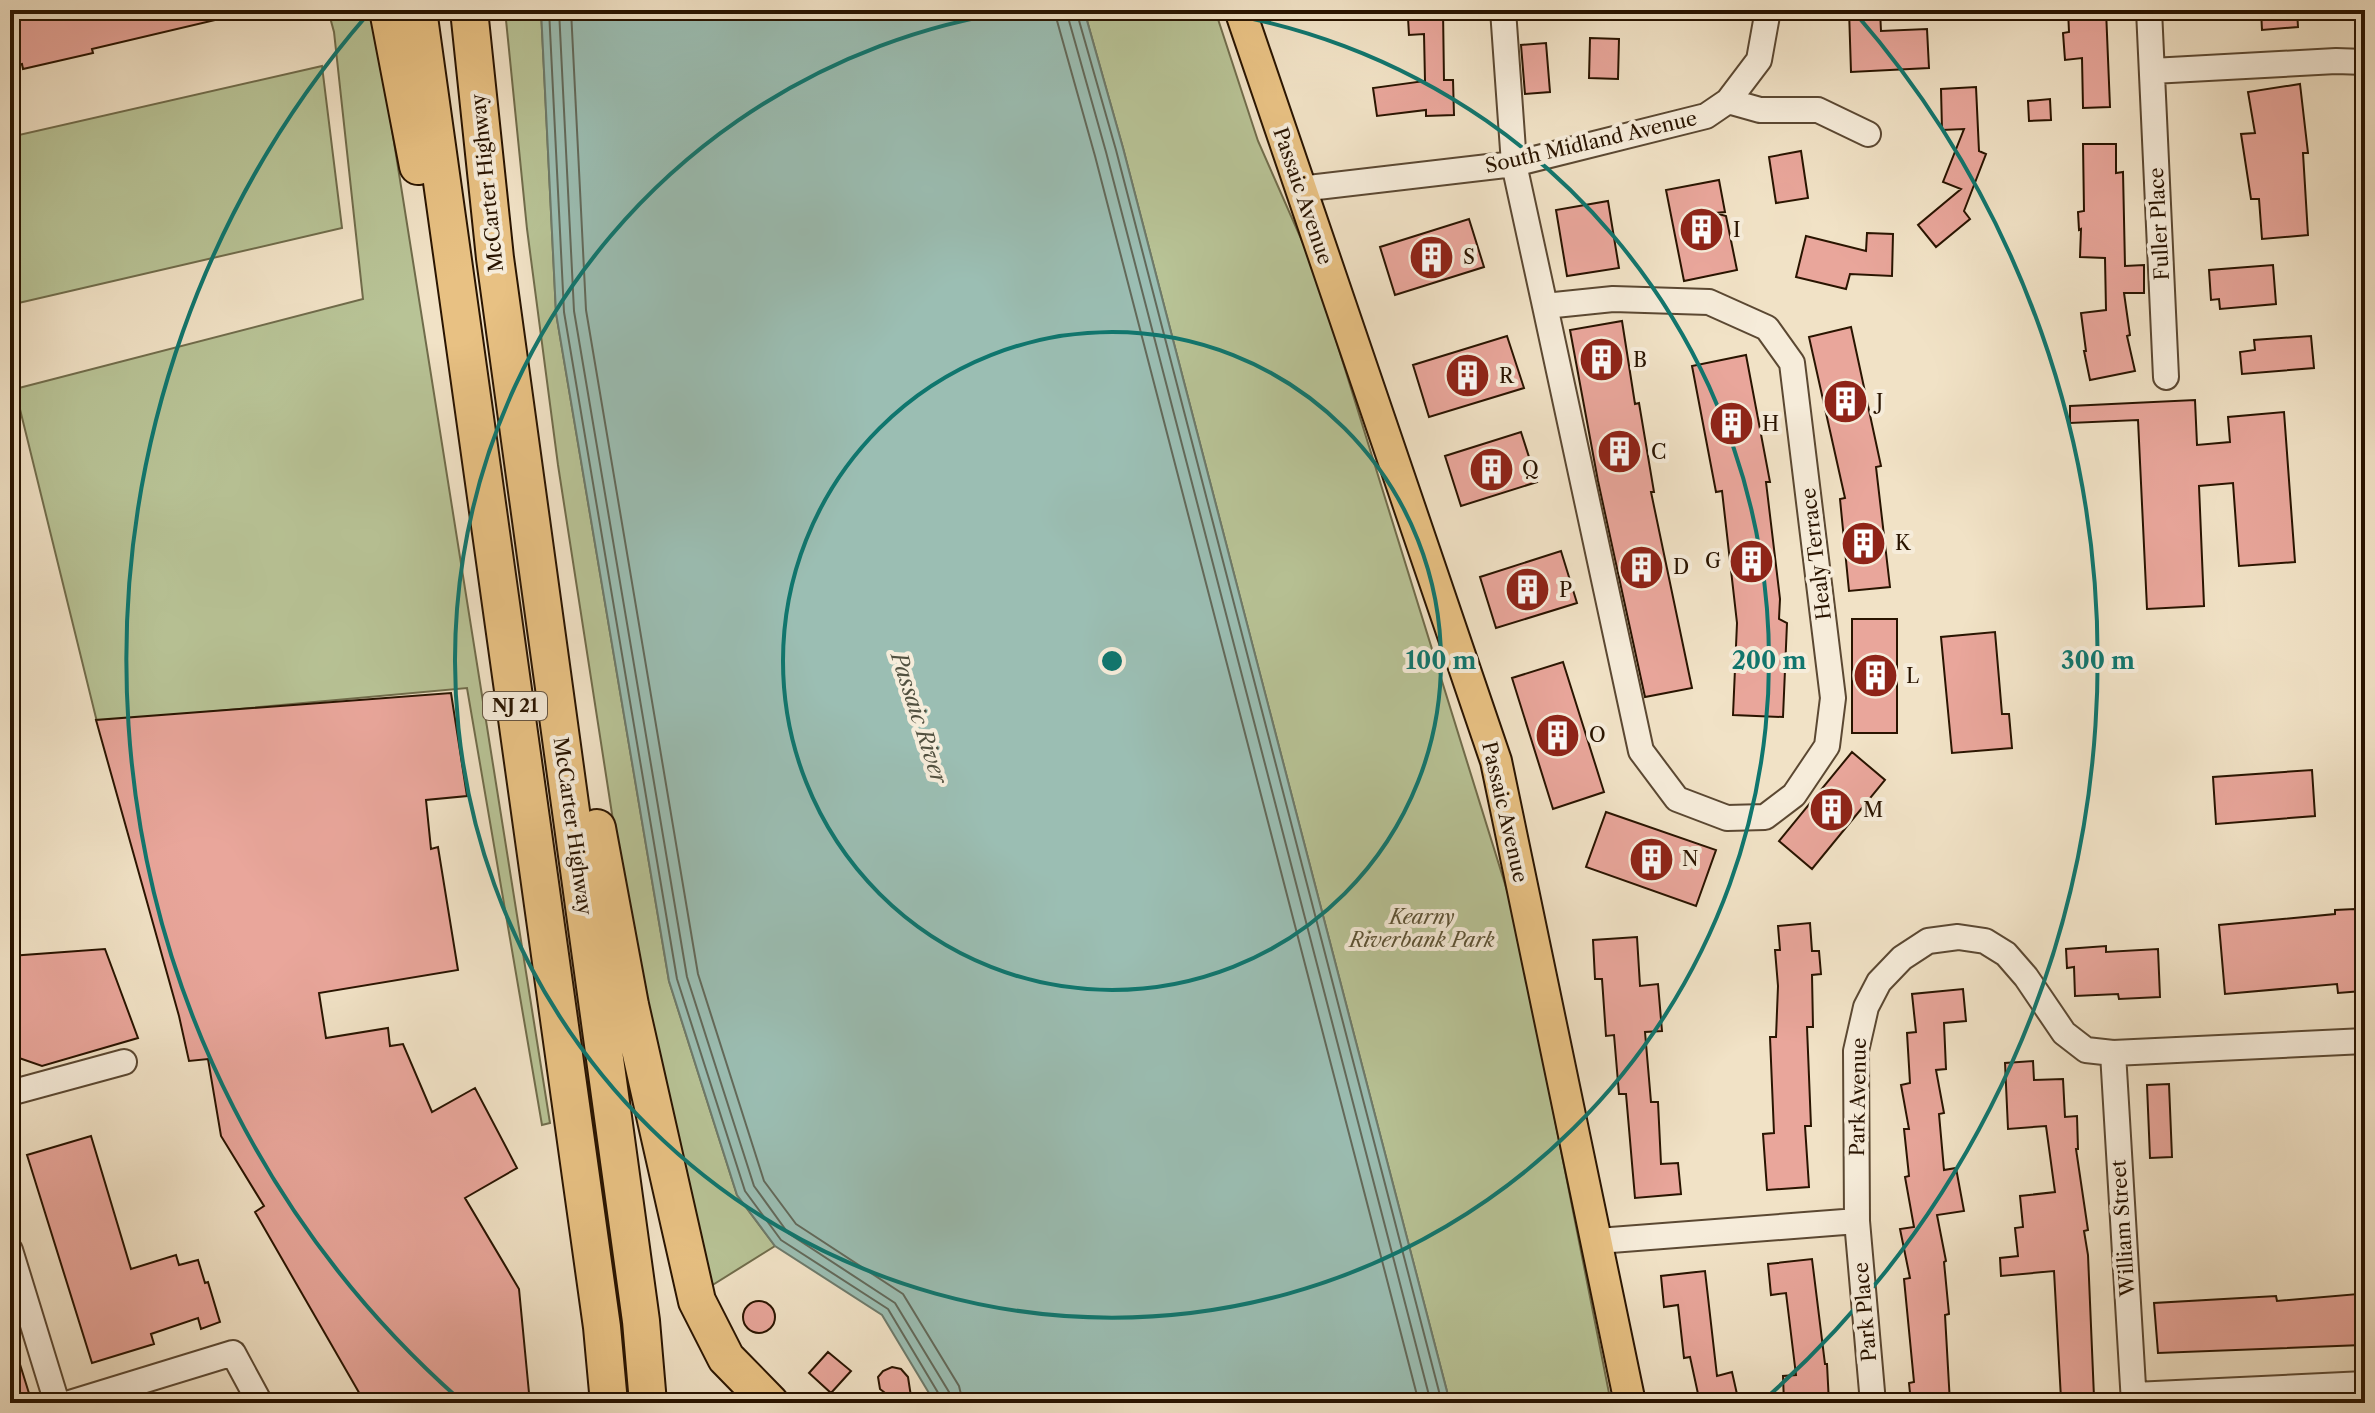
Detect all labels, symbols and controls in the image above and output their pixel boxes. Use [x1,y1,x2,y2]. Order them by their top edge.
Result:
street label: McCarter Highway [466,92,508,273]
street label: South Midland Avenue [1483,106,1699,178]
street label: Passaic Avenue [1268,124,1338,268]
street label: Fuller Place [2144,167,2174,281]
building icon: I [1678,206,1726,254]
place label: I [1733,218,1741,242]
building icon: S [1408,233,1456,281]
place label: S [1463,245,1475,269]
building icon: B [1578,336,1626,384]
place label: B [1633,348,1647,372]
building icon: R [1444,352,1492,400]
place label: R [1499,364,1515,388]
building icon: J [1821,378,1869,426]
place label: J [1873,390,1883,414]
building icon: H [1707,400,1755,448]
place label: H [1762,412,1779,436]
building icon: C [1596,428,1644,476]
place label: C [1651,440,1666,464]
building icon: Q [1467,445,1515,493]
place label: Q [1522,457,1539,481]
street label: Healy Terrace [1796,487,1836,621]
building icon: K [1840,519,1888,567]
place label: K [1895,531,1912,555]
building icon: G [1728,537,1776,585]
building icon: D [1618,543,1666,591]
place label: G [1705,549,1721,573]
place label: D [1673,555,1689,579]
building icon: P [1504,566,1552,614]
place label: P [1559,578,1572,602]
text: 100 m [1405,646,1477,675]
text: 200 m [1732,646,1806,675]
text: 300 m [2061,646,2135,675]
water label: Passaic River [884,647,954,789]
centre of rings [1098,647,1126,675]
building icon: L [1851,652,1899,700]
place label: L [1906,664,1919,688]
road number: NJ 21 [483,692,547,720]
building icon: O [1534,711,1582,759]
place label: O [1589,723,1606,747]
street label: McCarter Highway [549,736,597,917]
street label: Passaic Avenue [1477,739,1533,885]
building icon: M [1808,786,1856,834]
place label: M [1863,798,1883,822]
building icon: N [1627,835,1675,883]
place label: N [1682,847,1699,871]
park label: Kearny Riverbank Park [1347,905,1495,952]
street label: Park Avenue [1845,1037,1871,1157]
street label: William Street [2106,1159,2140,1298]
street label: Park Place [1849,1261,1881,1363]

